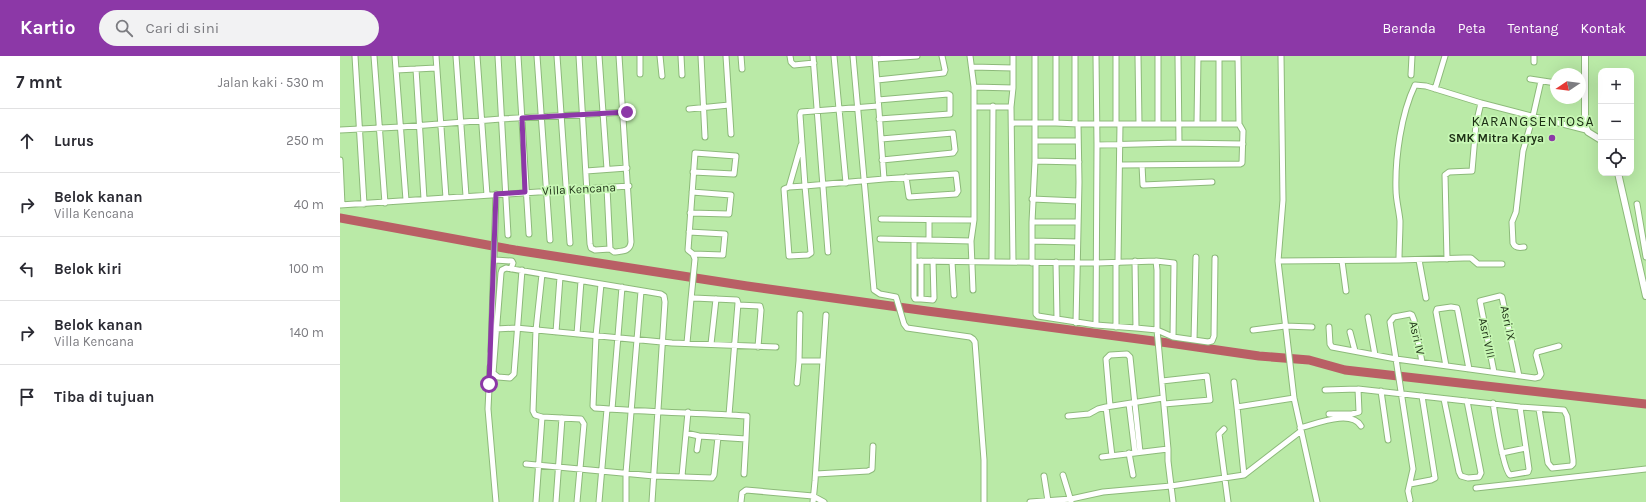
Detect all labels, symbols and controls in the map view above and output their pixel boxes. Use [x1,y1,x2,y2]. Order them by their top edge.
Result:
search box [99,10,379,46]
text: Kartio [20,17,75,39]
icon: search [113,17,135,39]
text: Cari di sini [145,19,219,37]
text: Beranda [1383,20,1436,37]
text: Peta [1458,20,1486,37]
text: Tentang [1508,20,1559,37]
text: Kontak [1581,20,1626,37]
north arrow [1550,68,1586,104]
map controls [1598,68,1634,176]
button: + [1598,68,1634,104]
text: 7 mnt [16,72,62,92]
text: Jalan kaki · 530 m [218,75,324,90]
route end [618,103,636,121]
button: − [1598,104,1634,140]
district label: KARANGSENTOSA [1471,113,1595,130]
icon: ahead [16,130,38,152]
place label: SMK Mitra Karya [1448,131,1544,145]
text: Lurus [54,132,94,150]
text: 250 m [286,133,324,148]
marker: SMK Mitra Karya [1547,133,1557,143]
button: locate [1598,140,1634,176]
street label: Villa Kencana [542,180,616,198]
text: Belok kanan [54,188,143,206]
icon: right [16,194,38,216]
text: 40 m [294,197,324,212]
text: Villa Kencana [54,206,134,221]
icon: left [16,258,38,280]
text: Belok kiri [54,260,122,278]
text: 100 m [289,261,324,276]
street label: Asri IX [1498,304,1519,342]
text: Belok kanan [54,316,143,334]
street label: Asri VIII [1476,317,1498,359]
street label: Asri IV [1406,320,1428,356]
icon: right [16,322,38,344]
text: 140 m [289,325,324,340]
text: Villa Kencana [54,334,134,349]
route start [480,375,498,393]
icon: arrive [16,386,38,408]
text: Tiba di tujuan [54,388,154,406]

